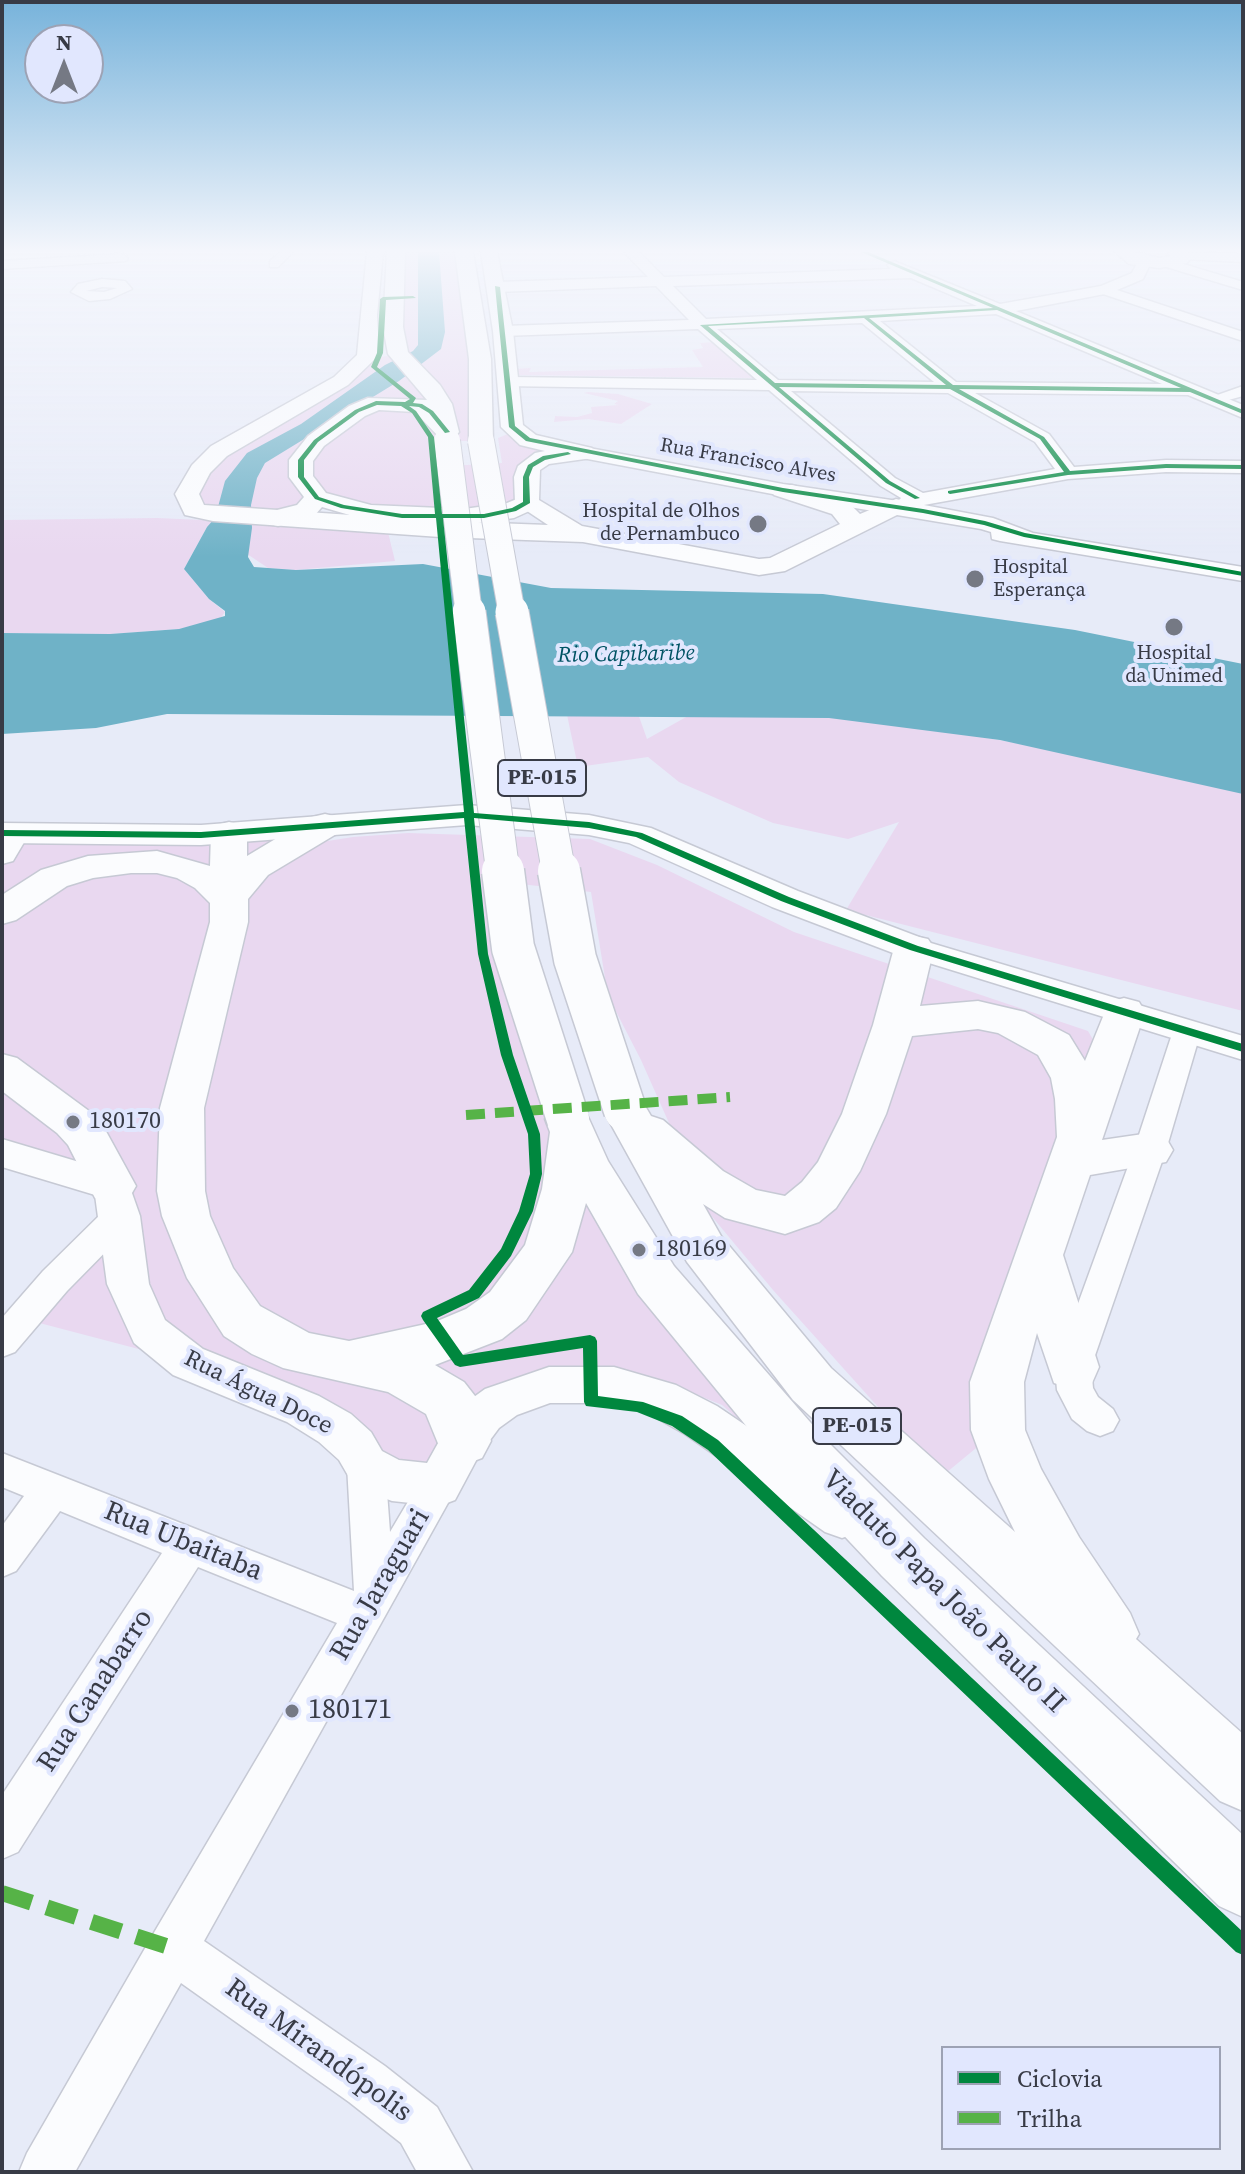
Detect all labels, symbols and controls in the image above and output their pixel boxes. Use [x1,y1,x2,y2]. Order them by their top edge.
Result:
north arrow [24,24,104,104]
text: N [56,27,72,57]
street label: Rua Francisco Alves [658,434,838,488]
place label: Hospital de Olhos de Pernambuco [582,500,740,547]
marker: Hospital de Olhos de Pernambuco [747,513,769,535]
place label: Hospital Esperança [993,556,1086,603]
marker: Hospital Esperança [964,568,986,590]
marker: Hospital da Unimed [1163,616,1185,638]
water label: Rio Capibaribe [557,641,695,669]
place label: Hospital da Unimed [1125,642,1223,689]
road number: PE-015 [498,760,586,796]
place label: 180170 [89,1108,161,1136]
marker: 180170 [64,1113,82,1131]
place label: 180169 [655,1236,727,1264]
marker: 180169 [630,1241,648,1259]
street label: Rua Água Doce [179,1345,337,1441]
road number: PE-015 [813,1408,901,1444]
street label: Viaduto Papa João Paulo II [814,1463,1072,1721]
street label: Rua Ubaitaba [99,1495,267,1589]
street label: Rua Jaraguari [324,1503,438,1667]
street label: Rua Canabarro [31,1603,161,1779]
place label: 180171 [308,1694,392,1728]
marker: 180171 [283,1702,301,1720]
street label: Rua Mirandópolis [218,1972,418,2130]
legend [941,2046,1221,2150]
text: Ciclovia [1017,2062,1103,2095]
text: Trilha [1017,2102,1082,2135]

